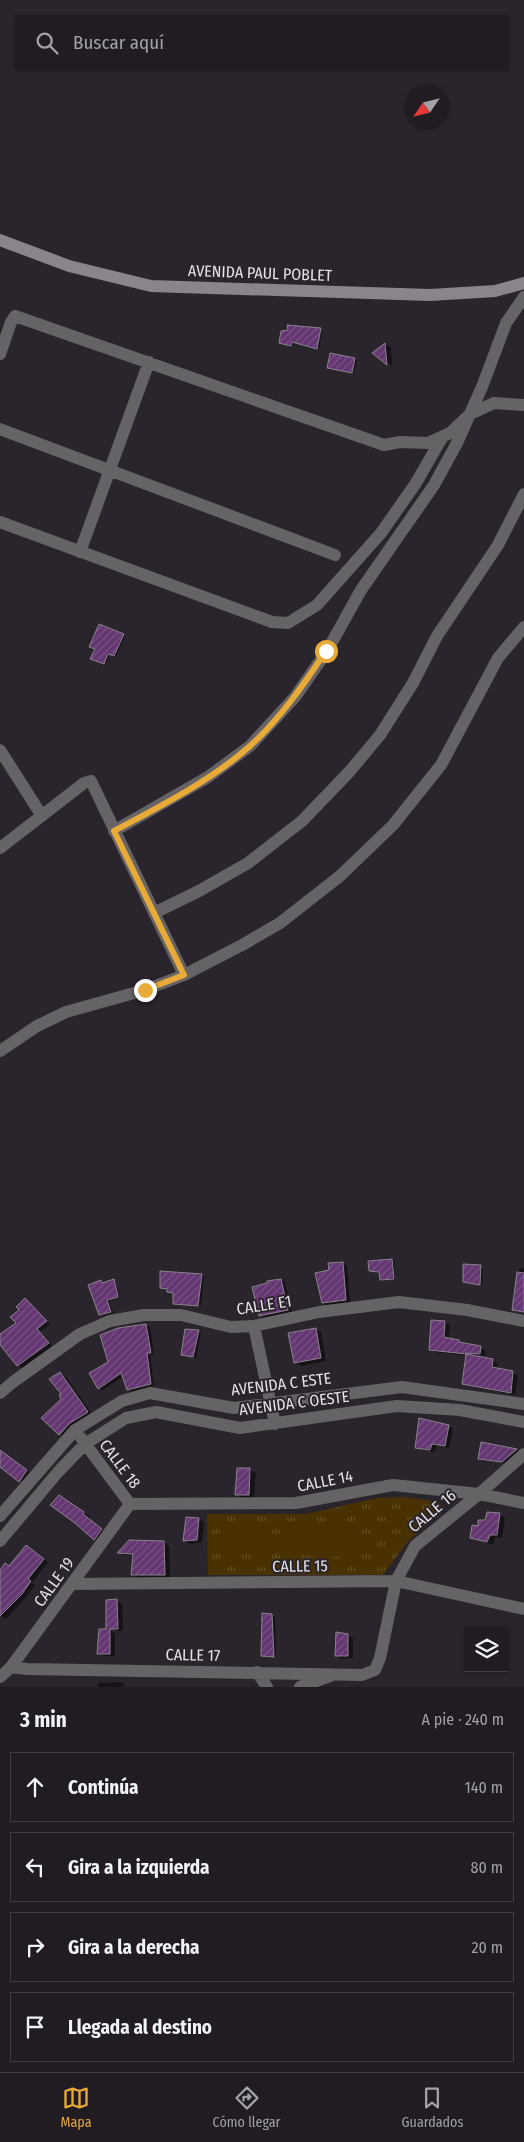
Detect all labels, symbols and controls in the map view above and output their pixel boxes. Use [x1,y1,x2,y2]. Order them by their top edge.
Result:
search box [15,15,509,70]
icon: search [33,29,61,57]
text: Buscar aquí [73,31,164,54]
north arrow [404,85,449,130]
street label: AVENIDA PAUL POBLET [188,261,333,285]
route start [315,640,338,663]
route end [134,979,157,1002]
street label: CALLE E1 [235,1291,293,1319]
street label: AVENIDA C ESTE [230,1368,332,1400]
street label: AVENIDA C OESTE [238,1387,350,1419]
street label: CALLE 18 [95,1436,145,1492]
street label: CALLE 14 [296,1466,355,1496]
street label: CALLE 16 [404,1486,460,1536]
street label: CALLE 19 [30,1554,78,1610]
street label: CALLE 15 [272,1556,328,1576]
map controls [464,1627,509,1672]
button: layers [464,1627,509,1672]
street label: CALLE 17 [165,1645,221,1665]
text: 3 min [20,1707,67,1733]
text: A pie · 240 m [422,1710,504,1729]
icon: ahead [21,1773,49,1801]
text: Continúa [68,1776,139,1799]
text: 140 m [465,1778,503,1797]
icon: left [21,1853,49,1881]
text: Gira a la izquierda [68,1856,210,1879]
text: 80 m [471,1858,503,1877]
icon: right [21,1933,49,1961]
text: Gira a la derecha [68,1936,200,1959]
text: 20 m [472,1938,503,1957]
icon: arrive [21,2013,49,2041]
text: Llegada al destino [68,2016,212,2039]
tab: Mapa [61,2084,92,2131]
tab: Cómo llegar [213,2084,280,2131]
tab: Guardados [402,2084,463,2131]

